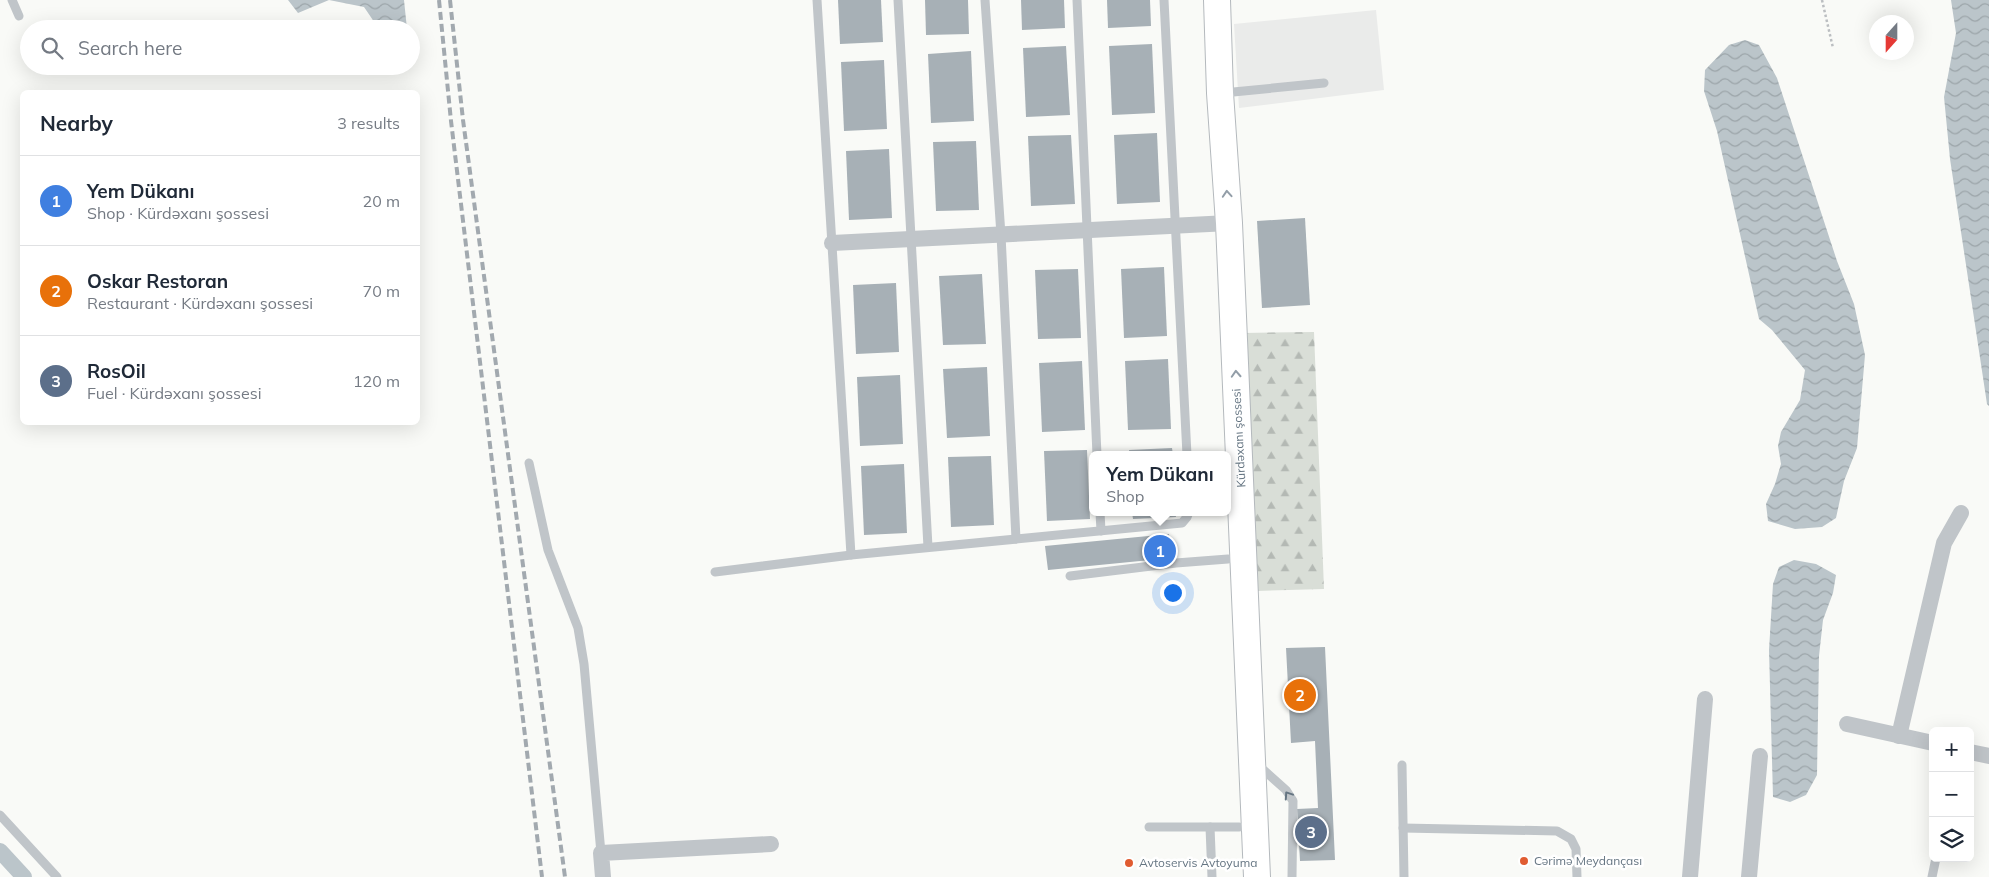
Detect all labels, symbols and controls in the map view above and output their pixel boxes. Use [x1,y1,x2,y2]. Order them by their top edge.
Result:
north arrow [1869,15,1914,60]
search box [20,20,420,75]
icon: search [38,34,66,62]
text: Search here [78,36,182,60]
text: Nearby [40,110,113,136]
text: 3 results [337,113,400,133]
text: Yem Dükanı [87,179,194,203]
one-way arrow [1222,190,1233,198]
text: 1 [51,191,61,211]
text: 20 m [363,191,400,211]
text: Shop · Kürdəxanı şossesi [87,203,269,223]
text: Oskar Restoran [87,269,228,293]
text: 2 [51,281,61,301]
text: 70 m [363,281,400,301]
text: Restaurant · Kürdəxanı şossesi [87,293,313,313]
text: RosOil [87,359,146,383]
one-way arrow [1231,369,1242,377]
text: 3 [51,371,61,391]
text: 120 m [353,371,400,391]
text: Fuel · Kürdəxanı şossesi [87,383,262,403]
street label: Kürdəxanı şossesi [1228,388,1249,488]
popup [1089,451,1231,516]
text: Yem Dükanı [1106,462,1214,486]
text: Shop [1106,486,1144,506]
pin: 1 [1144,532,1176,570]
your location [1160,580,1186,606]
pin: 2 [1284,676,1316,714]
map controls [1929,727,1974,862]
button: + [1929,727,1974,772]
button: − [1929,772,1974,817]
one-way arrow [1285,791,1295,800]
pin: 3 [1295,813,1327,851]
button: layers [1929,817,1974,862]
place label: Cərimə Meydançası [1534,853,1642,868]
place label: Avtoservis Avtoyuma [1139,855,1257,870]
marker: Cərimə Meydançası [1518,855,1530,867]
marker: Avtoservis Avtoyuma [1123,857,1135,869]

